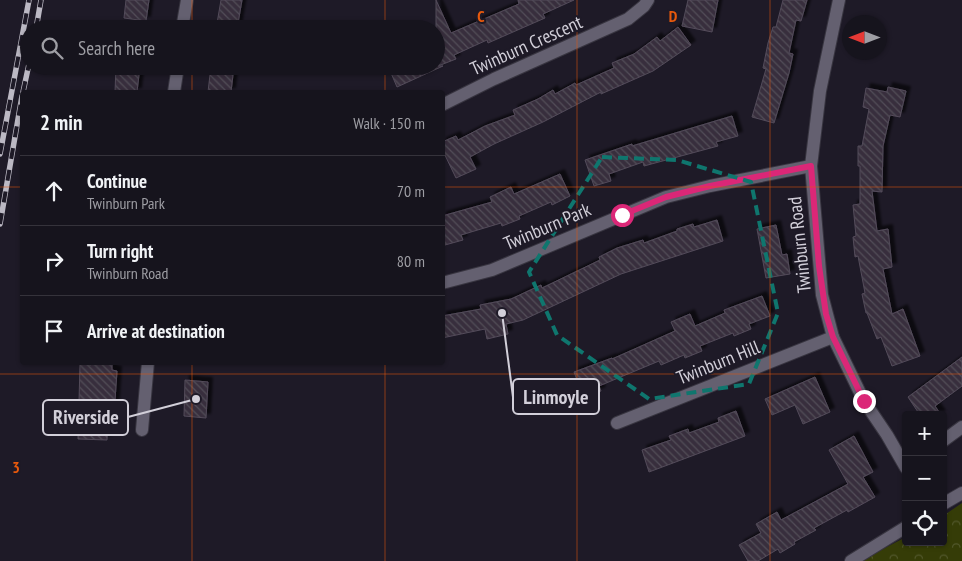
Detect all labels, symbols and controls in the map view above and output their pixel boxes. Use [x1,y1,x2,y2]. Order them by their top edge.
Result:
text: D [669,6,678,26]
street label: Twinburn Crescent [467,10,585,80]
north arrow [842,15,887,60]
search box [20,20,445,75]
icon: search [38,34,66,62]
text: Search here [78,36,155,60]
text: 2 min [40,109,82,136]
text: Walk · 150 m [353,113,425,133]
text: Continue [87,169,147,193]
icon: ahead [40,177,68,205]
text: 70 m [397,181,425,201]
text: Twinburn Park [87,193,165,213]
street label: Twinburn Road [782,196,816,294]
street label: Twinburn Park [500,197,595,255]
route start [611,204,634,227]
text: Turn right [87,239,153,263]
icon: right [40,247,68,275]
text: 80 m [397,251,425,271]
text: Twinburn Road [87,263,168,283]
icon: arrive [40,317,68,345]
text: Arrive at destination [87,319,225,343]
street label: Twinburn Hill [673,334,764,390]
callout: Linmoyle [513,379,599,414]
text: Linmoyle [523,384,589,410]
route end [853,390,876,413]
callout: Riverside [43,400,128,435]
text: Riverside [53,404,119,430]
map controls [902,411,947,546]
button: + [902,411,947,456]
button: − [902,456,947,501]
text: 3 [12,457,20,477]
button: locate [902,501,947,546]

